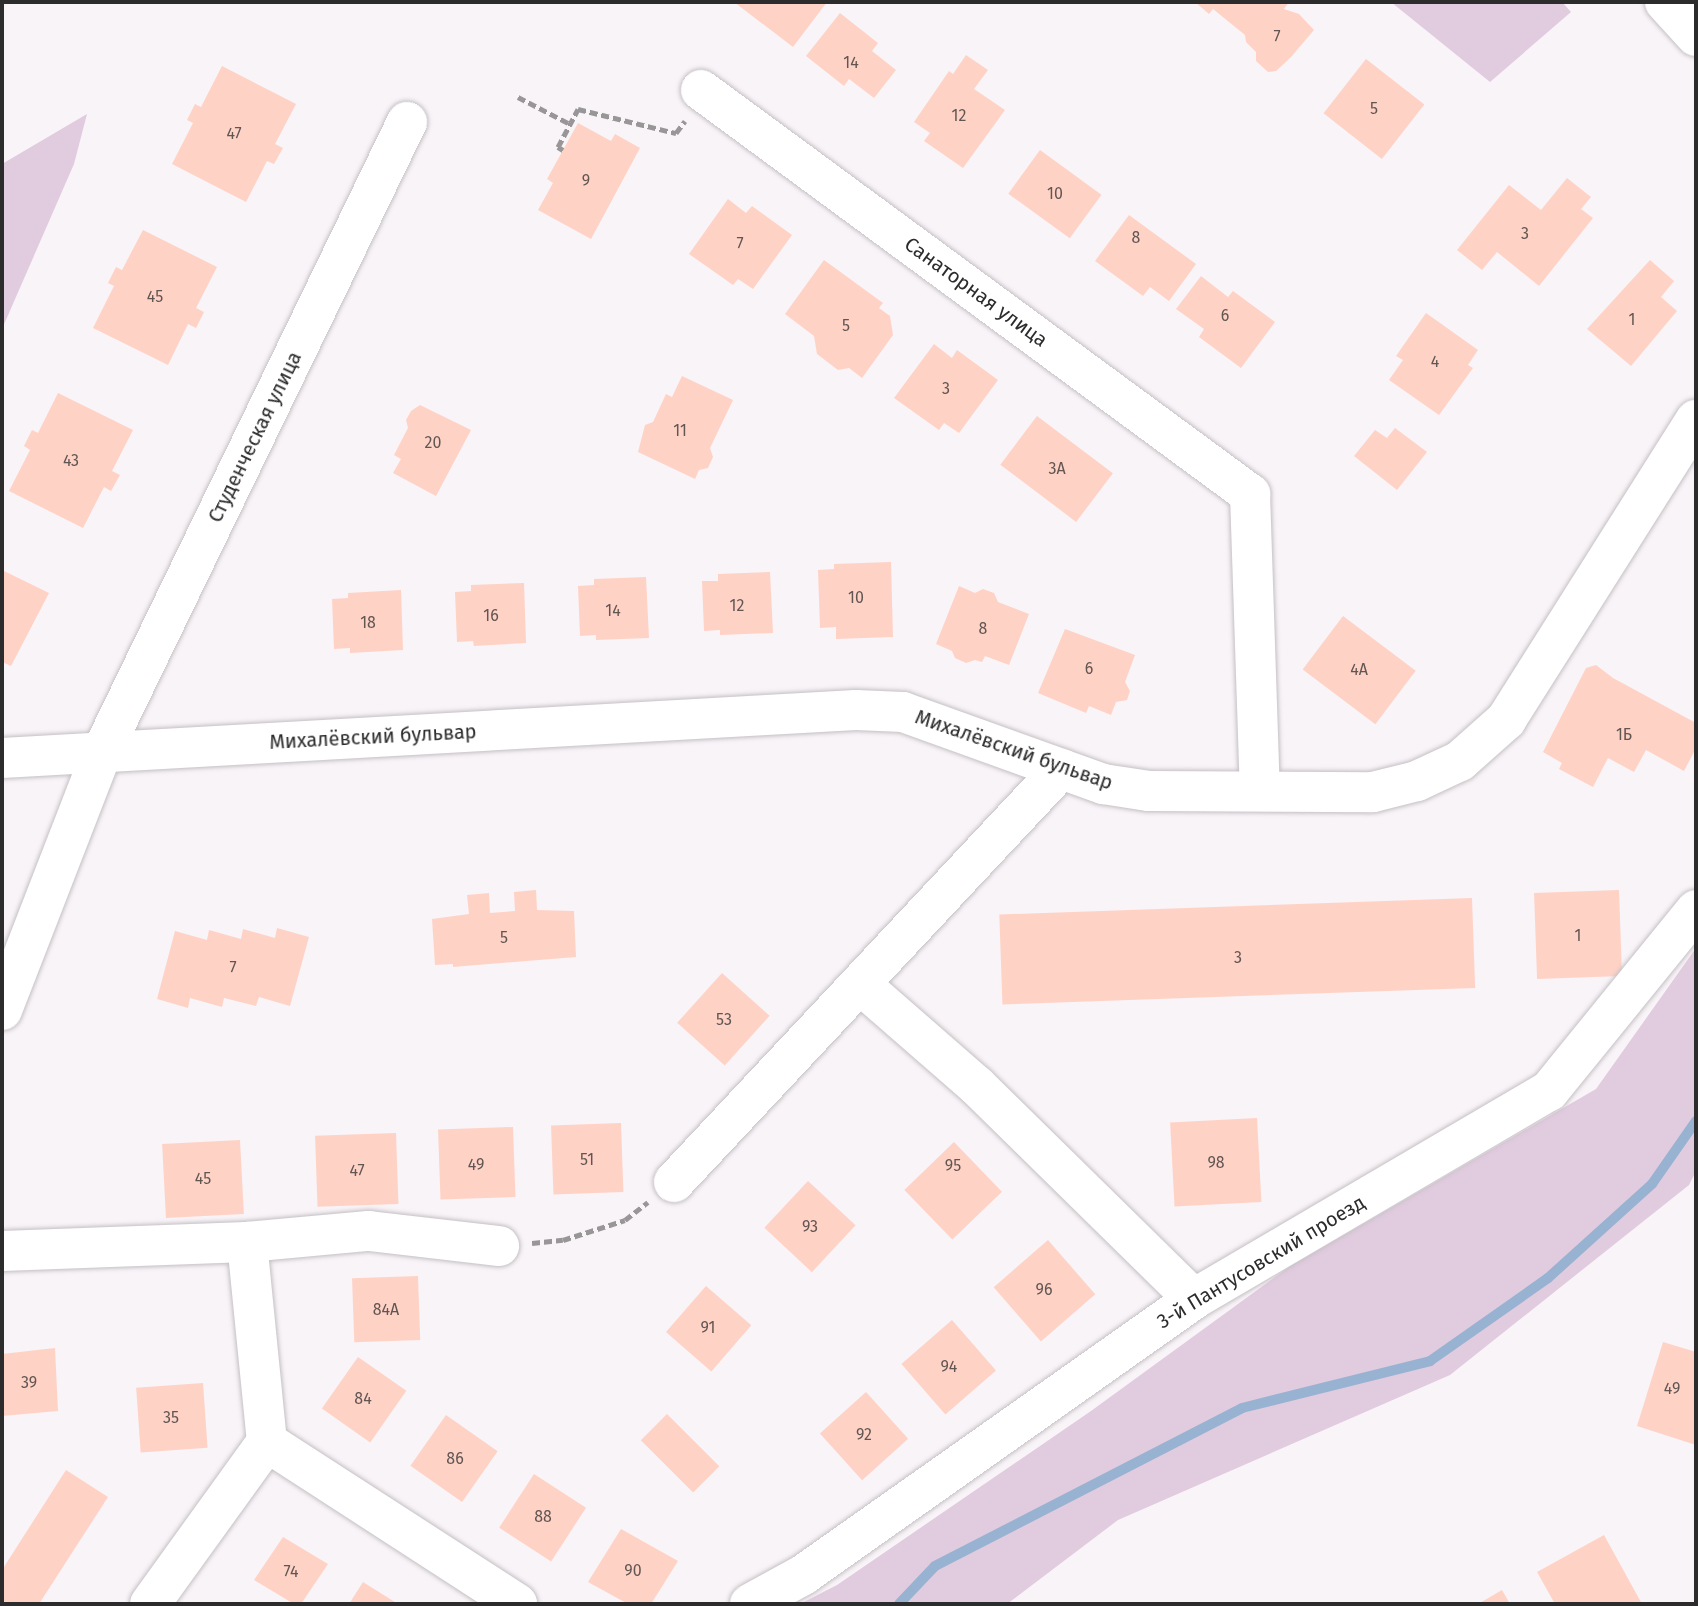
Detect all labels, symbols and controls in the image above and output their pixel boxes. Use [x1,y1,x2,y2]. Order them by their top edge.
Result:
house number: 7 [1273,27,1281,47]
house number: 14 [843,53,859,73]
house number: 5 [1370,99,1378,119]
house number: 12 [952,106,966,126]
house number: 47 [226,124,242,144]
house number: 9 [582,171,590,191]
house number: 10 [1047,184,1063,204]
house number: 3 [1521,224,1529,244]
house number: 8 [1132,228,1140,248]
street label: Санаторная улица [900,232,1052,352]
house number: 7 [736,234,744,254]
house number: 45 [147,287,163,307]
house number: 6 [1221,306,1229,326]
house number: 1 [1629,310,1635,330]
house number: 5 [842,316,850,336]
street label: Студенческая улица [203,348,307,526]
house number: 4 [1431,352,1439,372]
house number: 3 [942,379,950,399]
house number: 11 [673,421,687,441]
house number: 20 [425,433,441,453]
house number: 43 [63,451,79,471]
house number: 3А [1048,459,1066,479]
house number: 10 [848,588,864,608]
house number: 12 [730,596,744,616]
house number: 14 [605,601,621,621]
house number: 16 [483,606,499,626]
house number: 18 [360,613,376,633]
house number: 8 [979,619,987,639]
house number: 6 [1085,659,1093,679]
house number: 4А [1350,660,1368,680]
street label: Михалёвский бульвар [912,705,1116,795]
street label: Михалёвский бульвар [269,720,477,754]
house number: 1Б [1616,725,1632,745]
house number: 1 [1575,926,1581,946]
house number: 5 [500,928,508,948]
house number: 3 [1234,948,1242,968]
house number: 7 [229,958,237,978]
house number: 53 [716,1010,732,1030]
house number: 51 [580,1150,594,1170]
house number: 98 [1207,1153,1225,1173]
house number: 49 [468,1155,484,1175]
house number: 95 [945,1156,961,1176]
house number: 47 [349,1161,365,1181]
house number: 45 [195,1169,211,1189]
street label: 3-й Пантусовский проезд [1153,1190,1369,1334]
house number: 93 [802,1217,818,1237]
house number: 96 [1036,1280,1052,1300]
house number: 84А [373,1300,399,1320]
house number: 91 [700,1318,716,1338]
house number: 94 [941,1357,957,1377]
house number: 39 [21,1373,37,1393]
house number: 49 [1664,1379,1680,1399]
house number: 84 [354,1389,372,1409]
house number: 35 [163,1408,179,1428]
house number: 92 [856,1425,872,1445]
house number: 86 [446,1449,464,1469]
house number: 88 [534,1507,552,1527]
house number: 90 [624,1561,642,1581]
house number: 74 [284,1562,298,1582]

